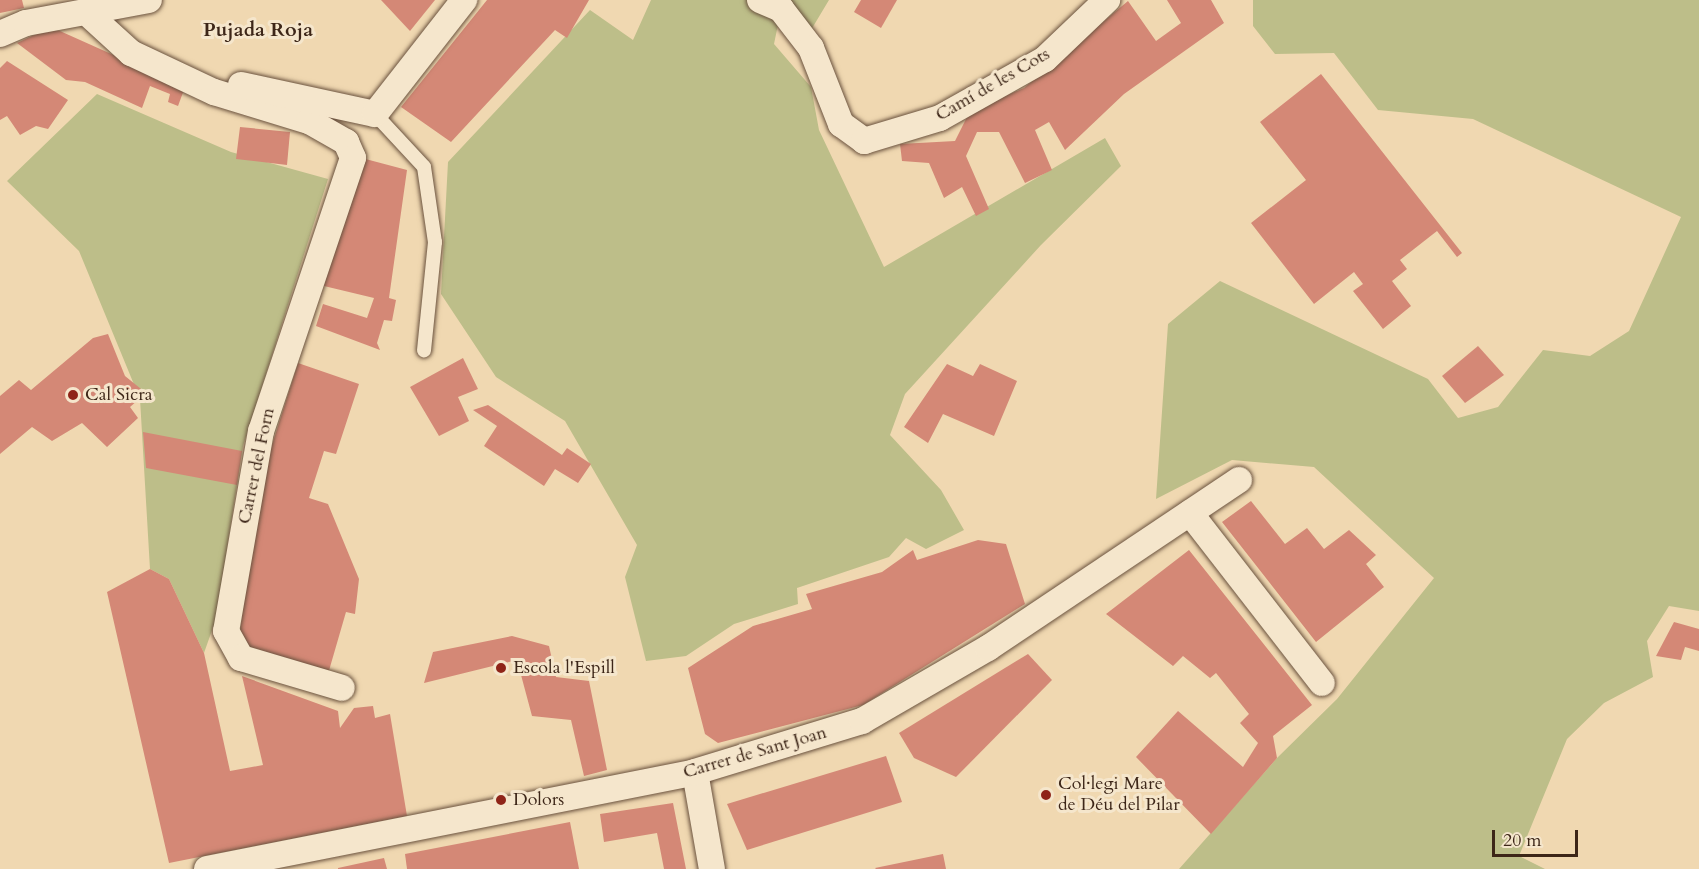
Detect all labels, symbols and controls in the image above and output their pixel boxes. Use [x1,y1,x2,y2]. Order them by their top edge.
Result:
district label: Pujada Roja [203,17,313,41]
street label: Camí de les Cots [932,44,1054,126]
place label: Cal Sicra [85,384,153,406]
marker: Cal Sicra [66,388,80,402]
street label: Carrer del Forn [234,406,280,526]
place label: Escola l'Espill [513,657,615,679]
marker: Escola l'Espill [494,661,508,675]
street label: Carrer de Sant Joan [681,722,829,784]
place label: Col·legi Mare de Déu del Pilar [1058,774,1180,816]
marker: Col·legi Mare de Déu del Pilar [1039,788,1053,802]
place label: Dolors [513,789,564,811]
marker: Dolors [494,793,508,807]
scale bar [1495,818,1580,856]
text: 20 m [1503,828,1542,853]

